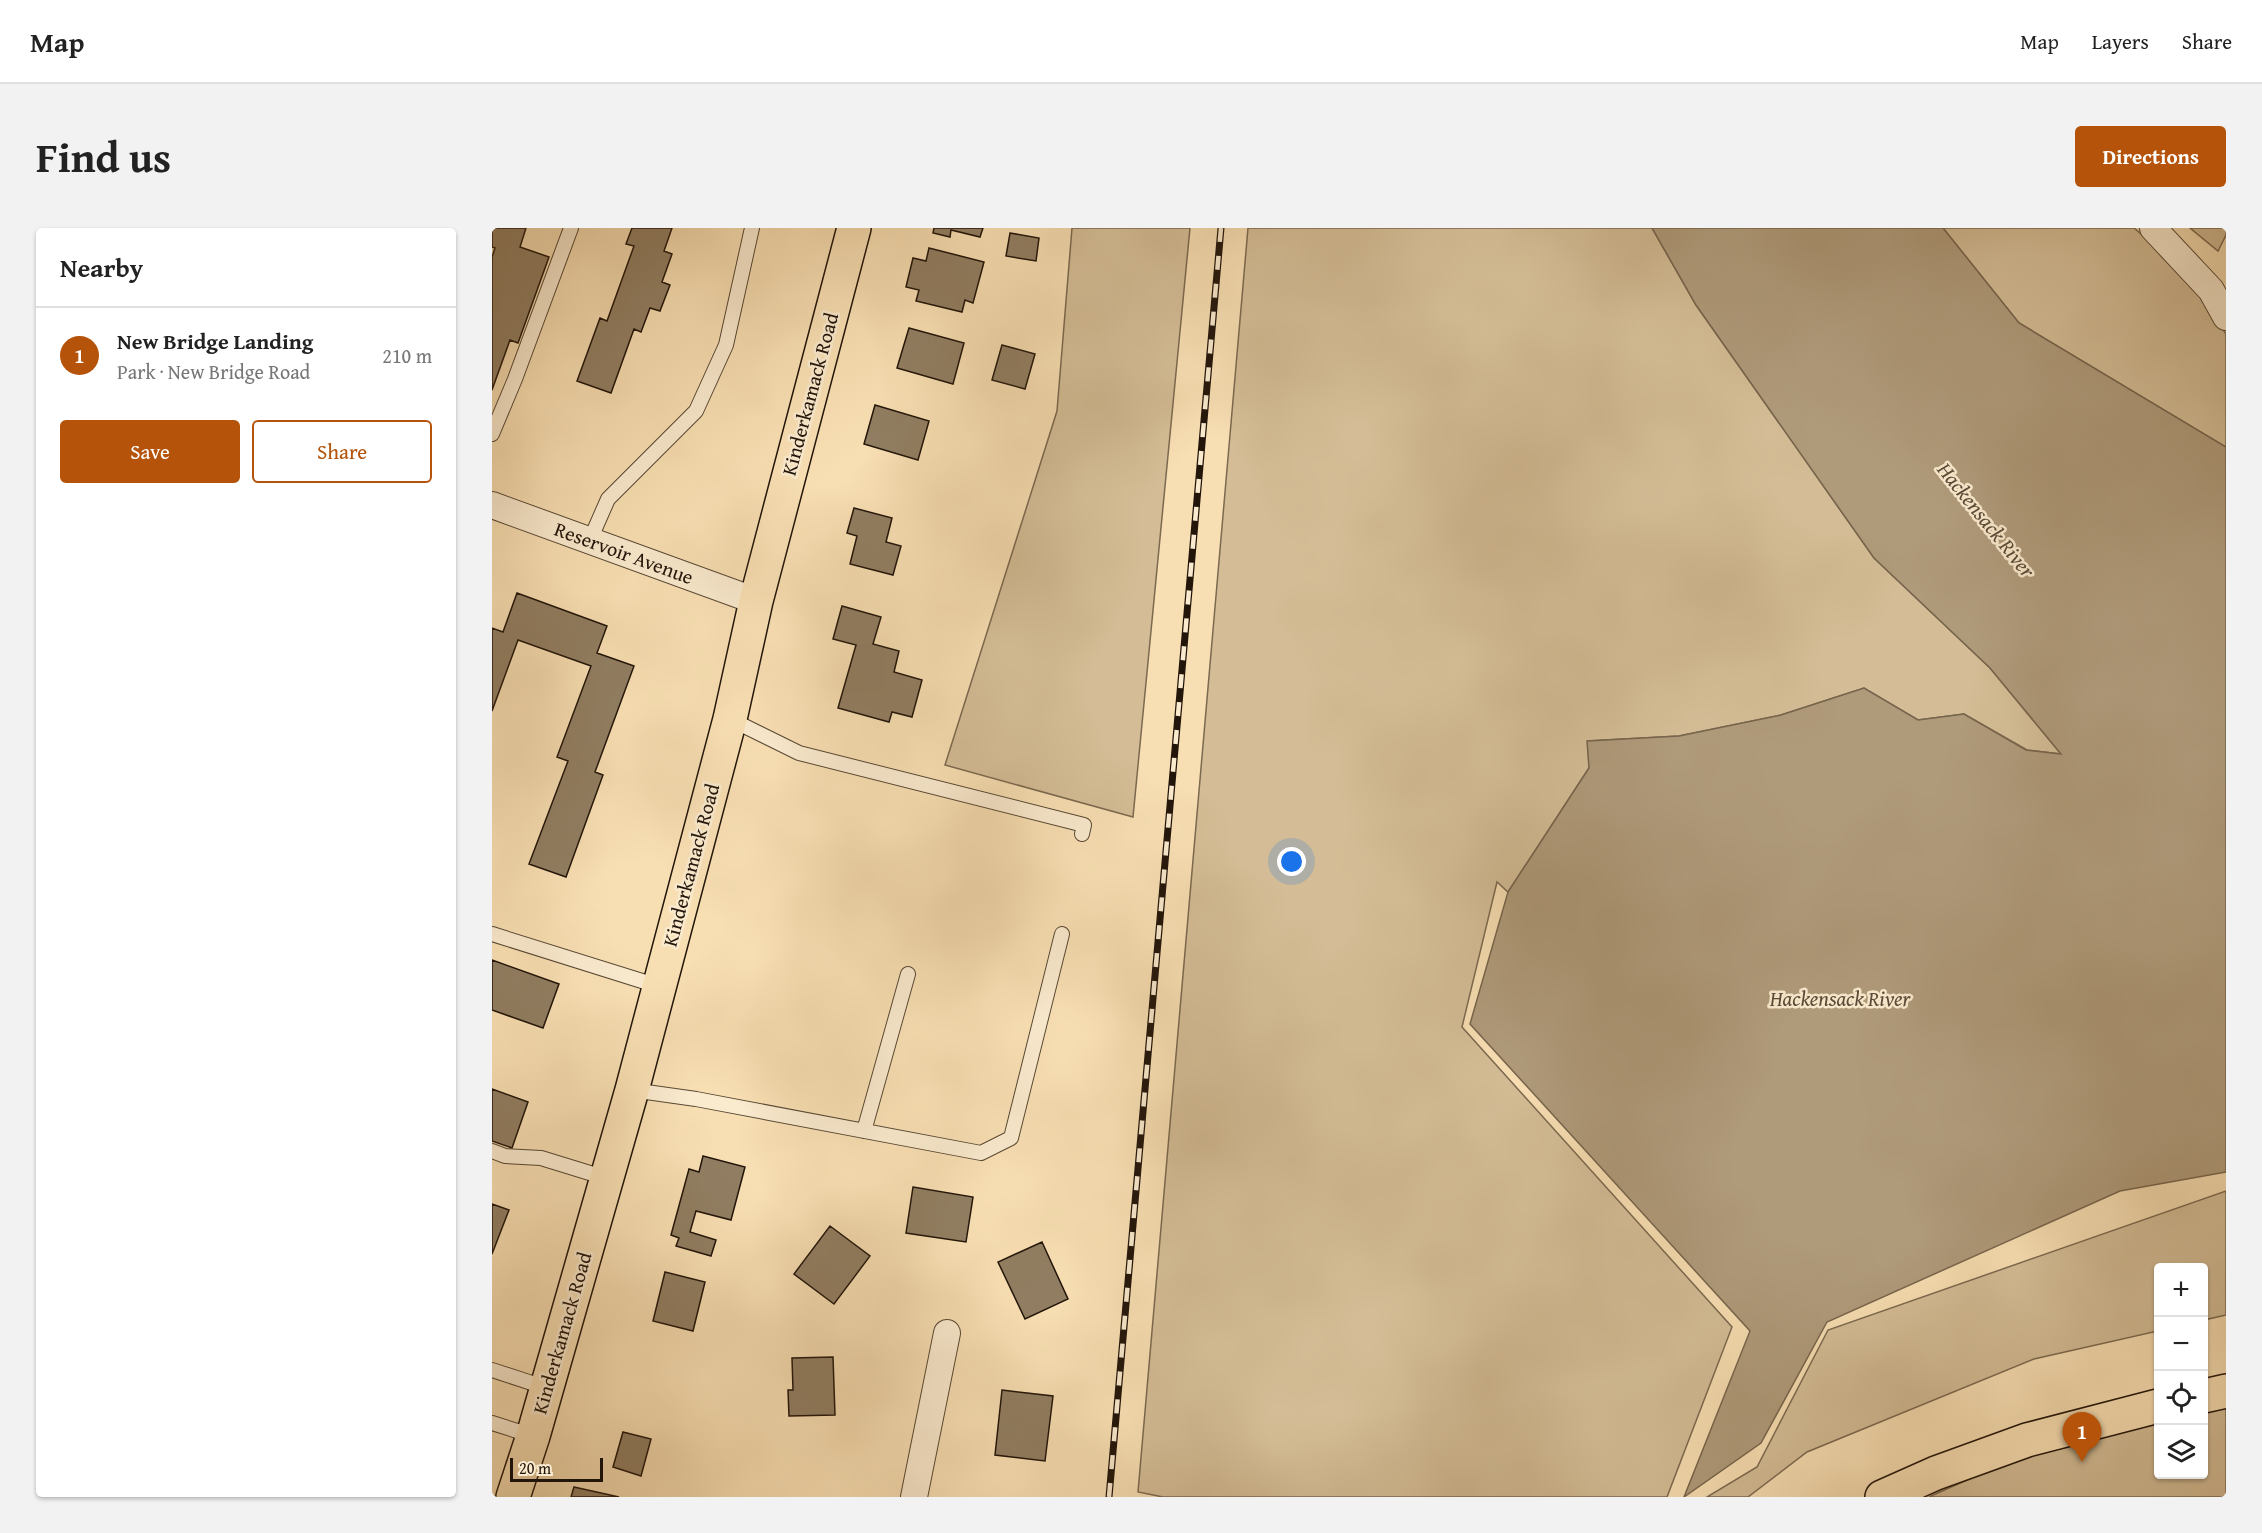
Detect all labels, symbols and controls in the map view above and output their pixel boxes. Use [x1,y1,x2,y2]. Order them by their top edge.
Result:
text: Map [30,21,84,62]
text: Map [2020,26,2059,57]
text: Layers [2092,26,2149,57]
text: Share [2182,26,2232,57]
text: Find us [36,126,171,187]
button: Directions [2075,126,2226,187]
text: Nearby [60,248,143,287]
street label: Kinderkamack Road [774,309,845,478]
text: New Bridge Landing [117,325,313,357]
text: 1 [74,341,85,370]
text: 210 m [382,341,432,370]
text: Park · New Bridge Road [117,357,310,386]
button: Save [60,420,240,483]
button: Share [252,420,432,483]
water label: Hackensack River [1929,454,2043,585]
street label: Reservoir Avenue [551,514,698,591]
street label: Kinderkamack Road [655,780,726,949]
your location [1277,847,1306,876]
water label: Hackensack River [1769,983,1912,1014]
street label: Kinderkamack Road [525,1248,599,1417]
map controls [2154,1263,2208,1479]
button: + [2154,1263,2208,1317]
button: − [2154,1317,2208,1371]
button: locate [2154,1371,2208,1425]
pin: 1 [2062,1412,2102,1462]
button: layers [2154,1425,2208,1479]
scale bar [510,1455,603,1482]
text: 20 m [519,1456,551,1480]

